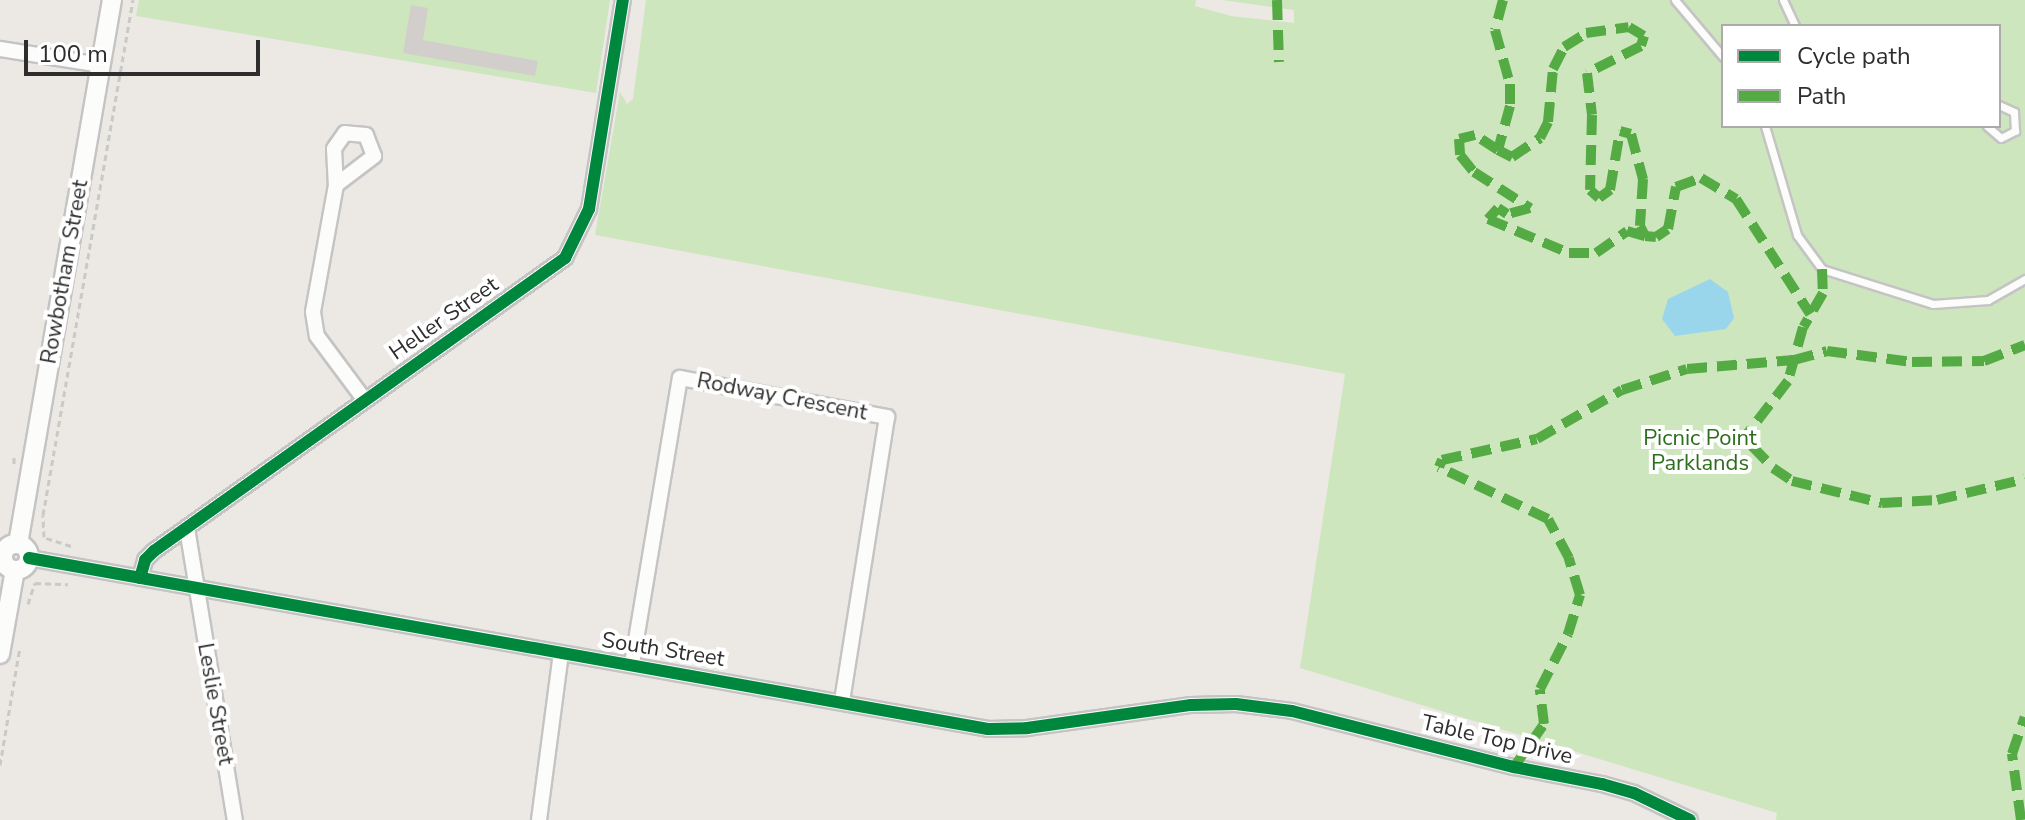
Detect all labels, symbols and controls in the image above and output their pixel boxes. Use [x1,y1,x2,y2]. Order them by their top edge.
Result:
scale bar [28,24,264,74]
legend [1721,24,2001,128]
text: 100 m [38,38,108,70]
text: Cycle path [1797,40,1911,72]
text: Path [1797,80,1846,112]
street label: Rowbotham Street [36,178,94,366]
street label: Heller Street [385,272,503,366]
street label: Rodway Crescent [695,368,869,426]
park label: Picnic Point Parklands [1643,425,1757,476]
street label: South Street [600,627,726,673]
street label: Leslie Street [191,641,239,767]
street label: Table Top Drive [1419,710,1575,770]

